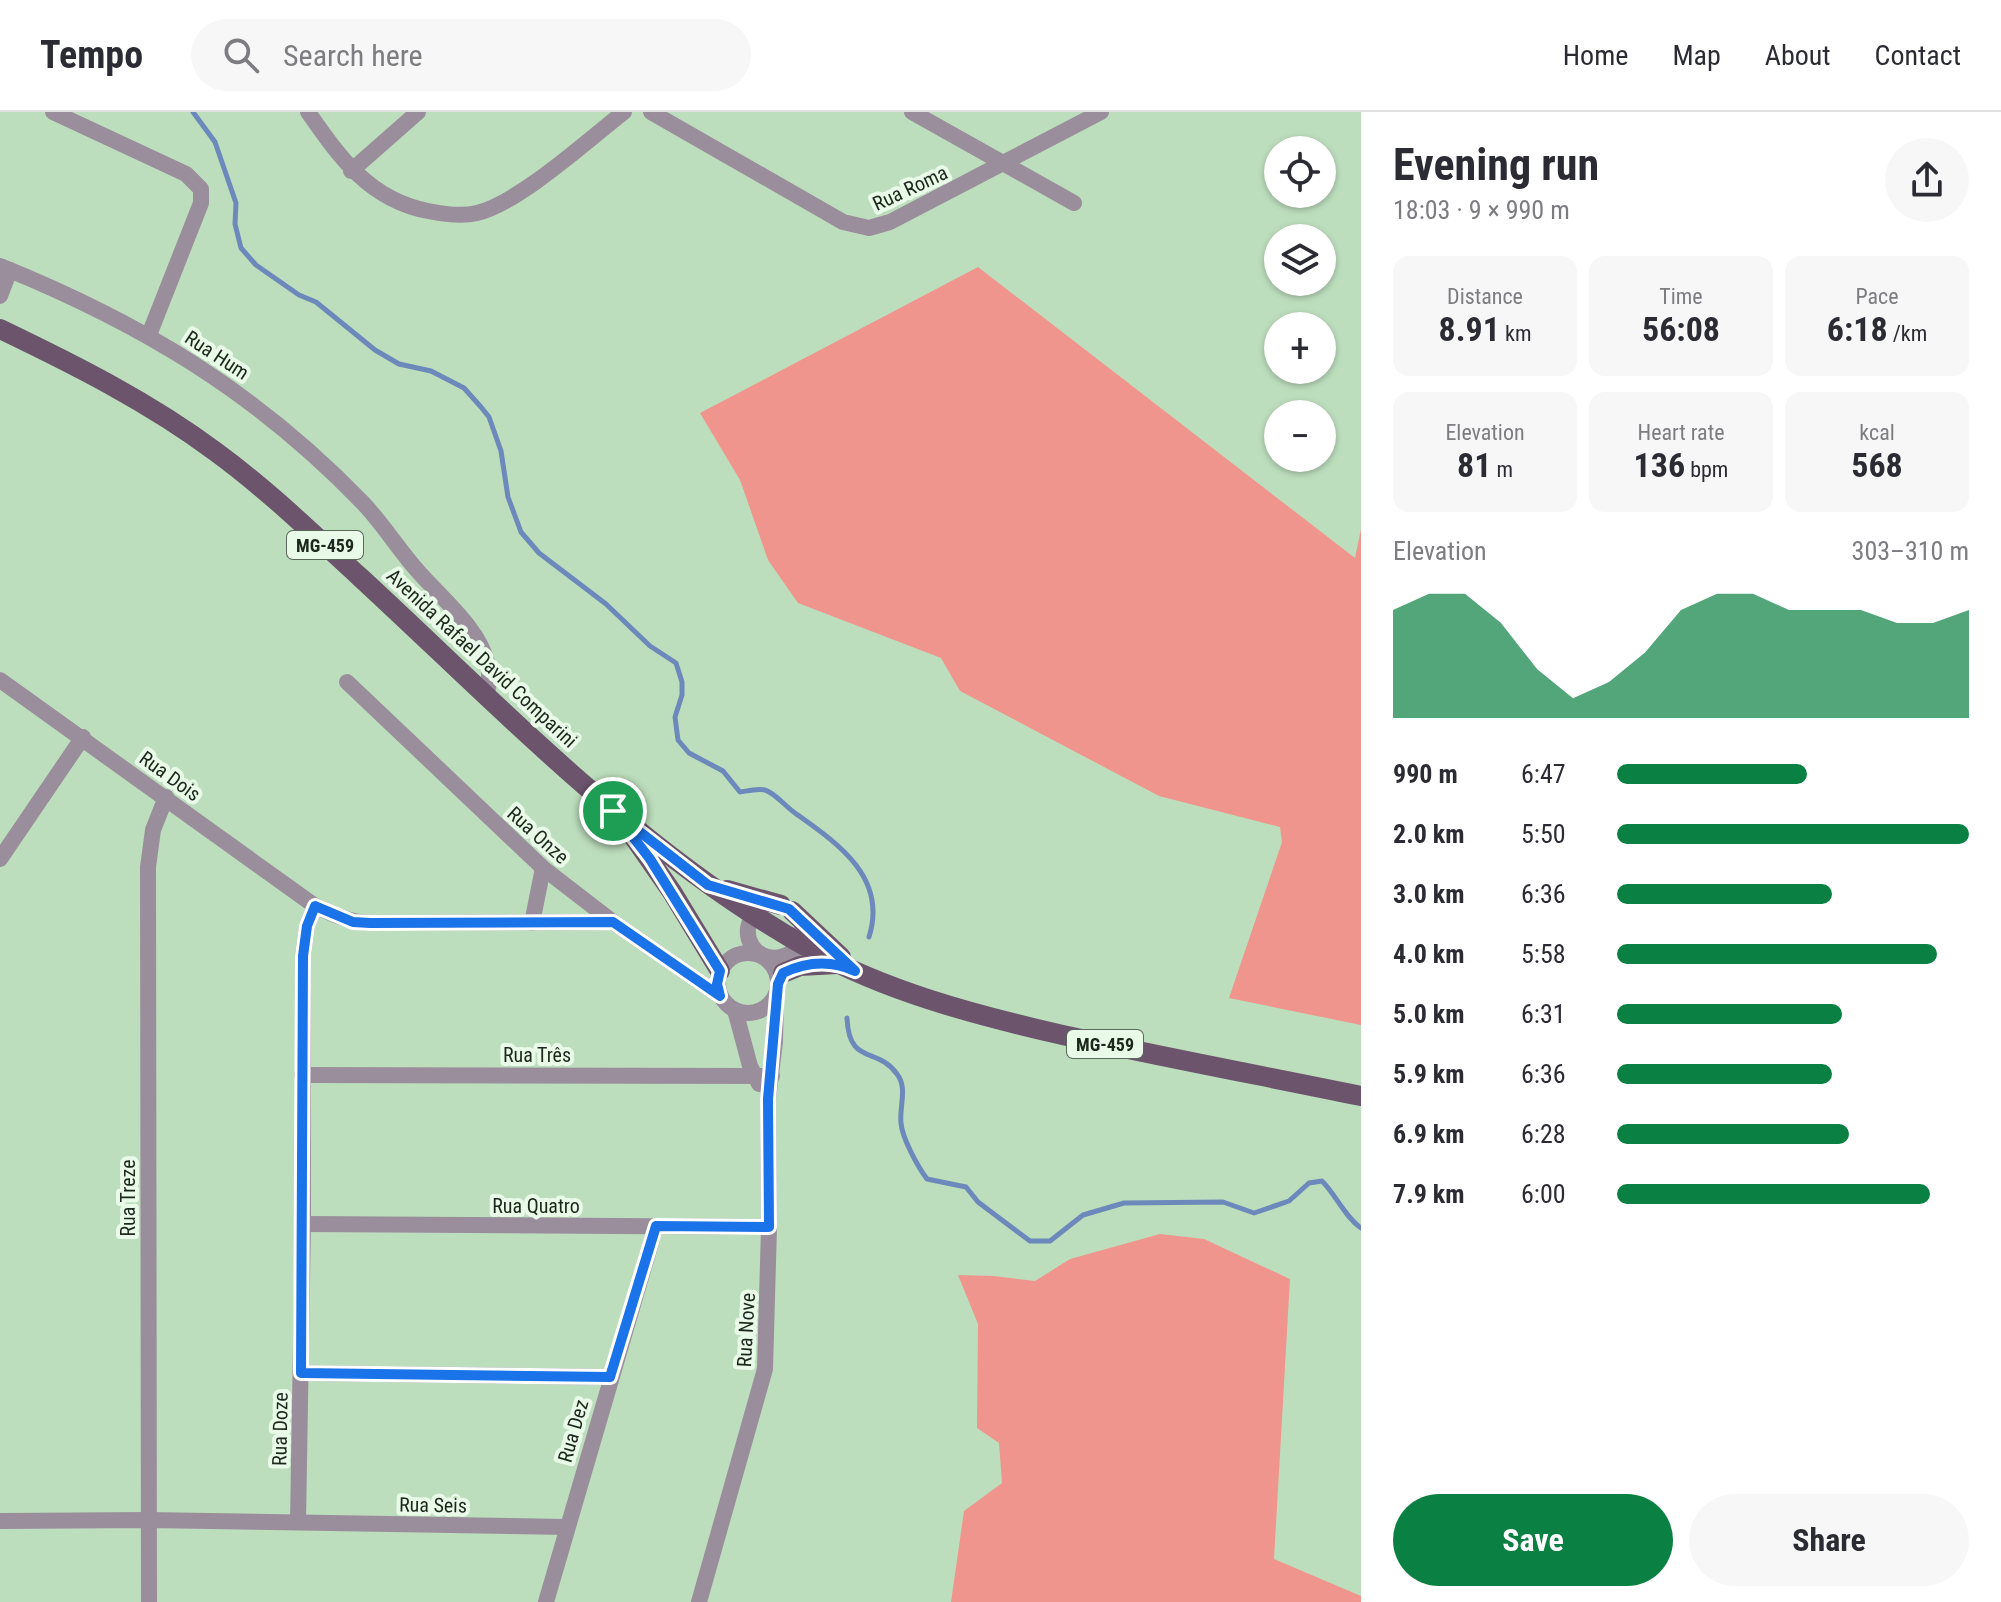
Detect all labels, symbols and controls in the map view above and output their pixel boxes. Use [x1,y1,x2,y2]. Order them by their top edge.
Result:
search box [191,19,751,91]
text: Tempo [40,33,143,77]
icon: search [219,33,263,77]
text: Search here [283,38,423,73]
text: Home [1563,39,1628,72]
text: Map [1672,39,1721,72]
text: About [1765,39,1831,72]
text: Contact [1875,39,1961,72]
map controls [1264,136,1336,472]
button: locate [1264,136,1336,208]
button: share [1885,138,1969,222]
text: Evening run [1393,139,1599,191]
street label: Rua Roma [869,160,951,216]
text: 18:03 · 9 × 990 m [1393,195,1570,225]
button: layers [1264,224,1336,296]
text: Distance [1447,284,1523,309]
text: Time [1659,284,1703,309]
text: Pace [1855,284,1899,309]
text: 8.91 [1439,309,1500,349]
text: 56:08 [1642,309,1720,349]
text: 6:18 [1827,309,1888,349]
button: + [1264,312,1336,384]
text: km [1500,321,1531,346]
text: /km [1888,321,1927,346]
street label: Rua Hum [180,325,254,385]
button: − [1264,400,1336,472]
text: Elevation [1445,420,1525,445]
text: Heart rate [1638,420,1724,445]
text: kcal [1859,420,1895,445]
text: 81 [1457,445,1491,485]
text: 136 [1634,445,1685,485]
text: 568 [1851,445,1903,485]
text: m [1491,457,1513,482]
text: bpm [1685,457,1728,482]
road number: MG-459 [287,531,363,559]
text: Elevation [1393,536,1487,566]
text: 303–310 m [1852,536,1969,566]
street label: Avenida Rafael David Comparini [382,564,582,752]
street label: Rua Dois [135,746,205,806]
text: 990 m [1393,759,1458,789]
text: 6:47 [1521,759,1566,789]
pin [579,777,647,845]
icon: arrive [591,789,635,833]
street label: Rua Onze [502,801,574,869]
text: 2.0 km [1393,819,1465,849]
text: 5:50 [1521,819,1566,849]
text: 3.0 km [1393,879,1465,909]
text: 6:36 [1521,879,1566,909]
text: 4.0 km [1393,939,1465,969]
text: 5:58 [1521,939,1566,969]
text: 5.0 km [1393,999,1465,1029]
text: 6:31 [1521,999,1566,1029]
road number: MG-459 [1067,1030,1143,1058]
street label: Rua Três [503,1043,571,1067]
text: 5.9 km [1393,1059,1465,1089]
text: 6:36 [1521,1059,1566,1089]
text: 6.9 km [1393,1119,1465,1149]
text: 6:28 [1521,1119,1566,1149]
street label: Rua Treze [116,1159,140,1237]
text: 7.9 km [1393,1179,1465,1209]
text: 6:00 [1521,1179,1566,1209]
street label: Rua Quatro [492,1194,580,1218]
street label: Rua Nove [732,1292,760,1368]
street label: Rua Doze [267,1392,293,1466]
street label: Rua Dez [553,1397,593,1465]
street label: Rua Seis [399,1492,467,1518]
button: Save [1393,1494,1673,1586]
button: Share [1689,1494,1969,1586]

